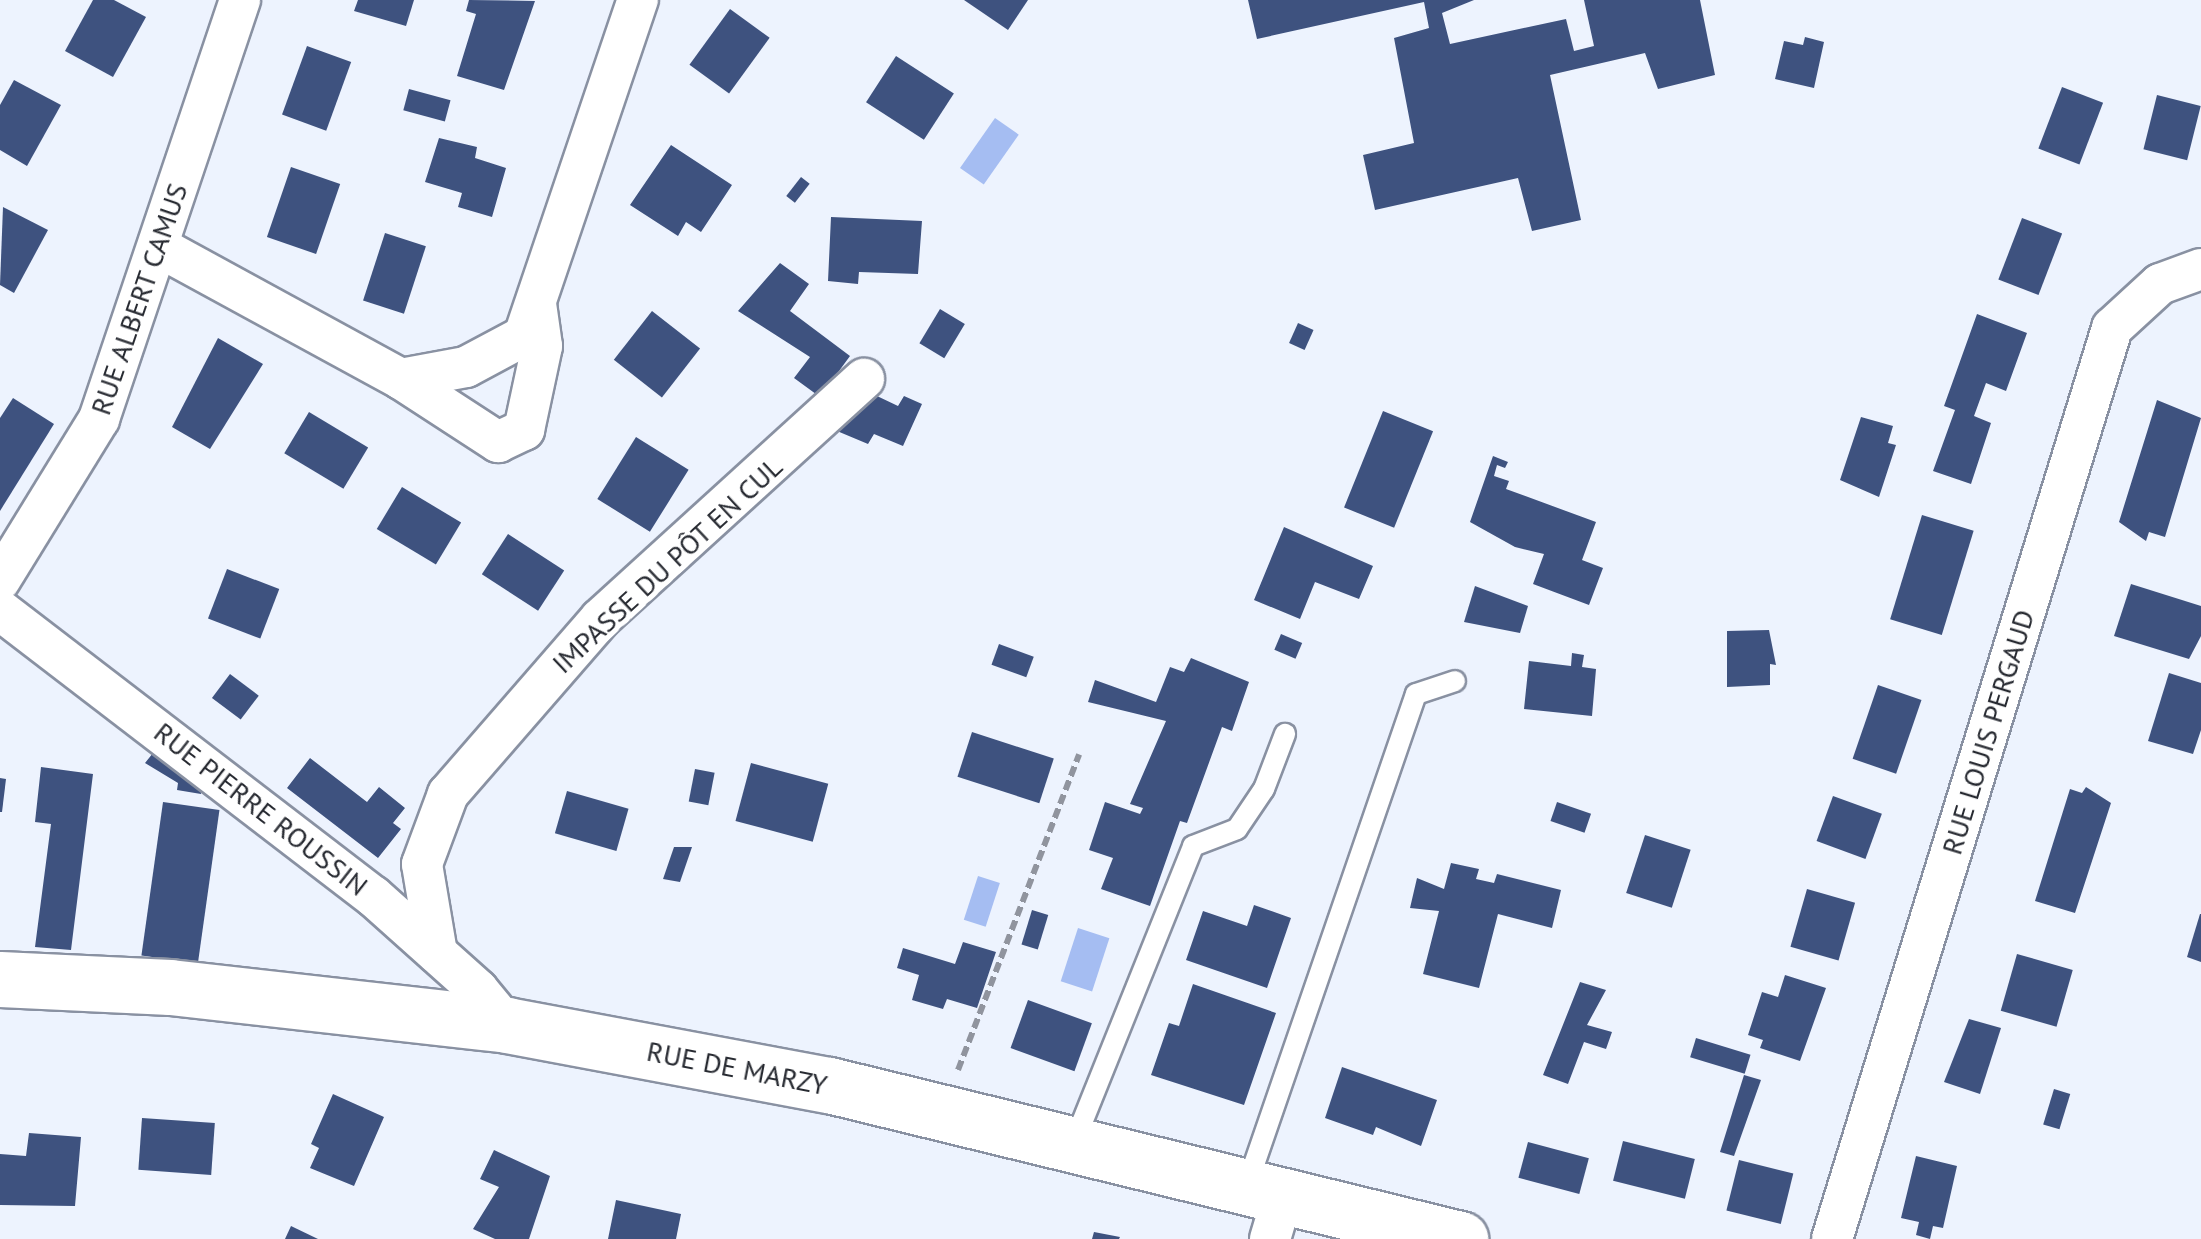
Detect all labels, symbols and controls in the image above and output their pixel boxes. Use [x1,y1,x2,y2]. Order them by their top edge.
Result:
street label: RUE ALBERT CAMUS [83,178,195,420]
street label: IMPASSE DU PÔT EN CUL [545,449,789,681]
street label: RUE LOUIS PERGAUD [1935,606,2041,858]
street label: RUE PIERRE ROUSSIN [148,715,374,903]
street label: RUE DE MARZY [644,1034,830,1102]

